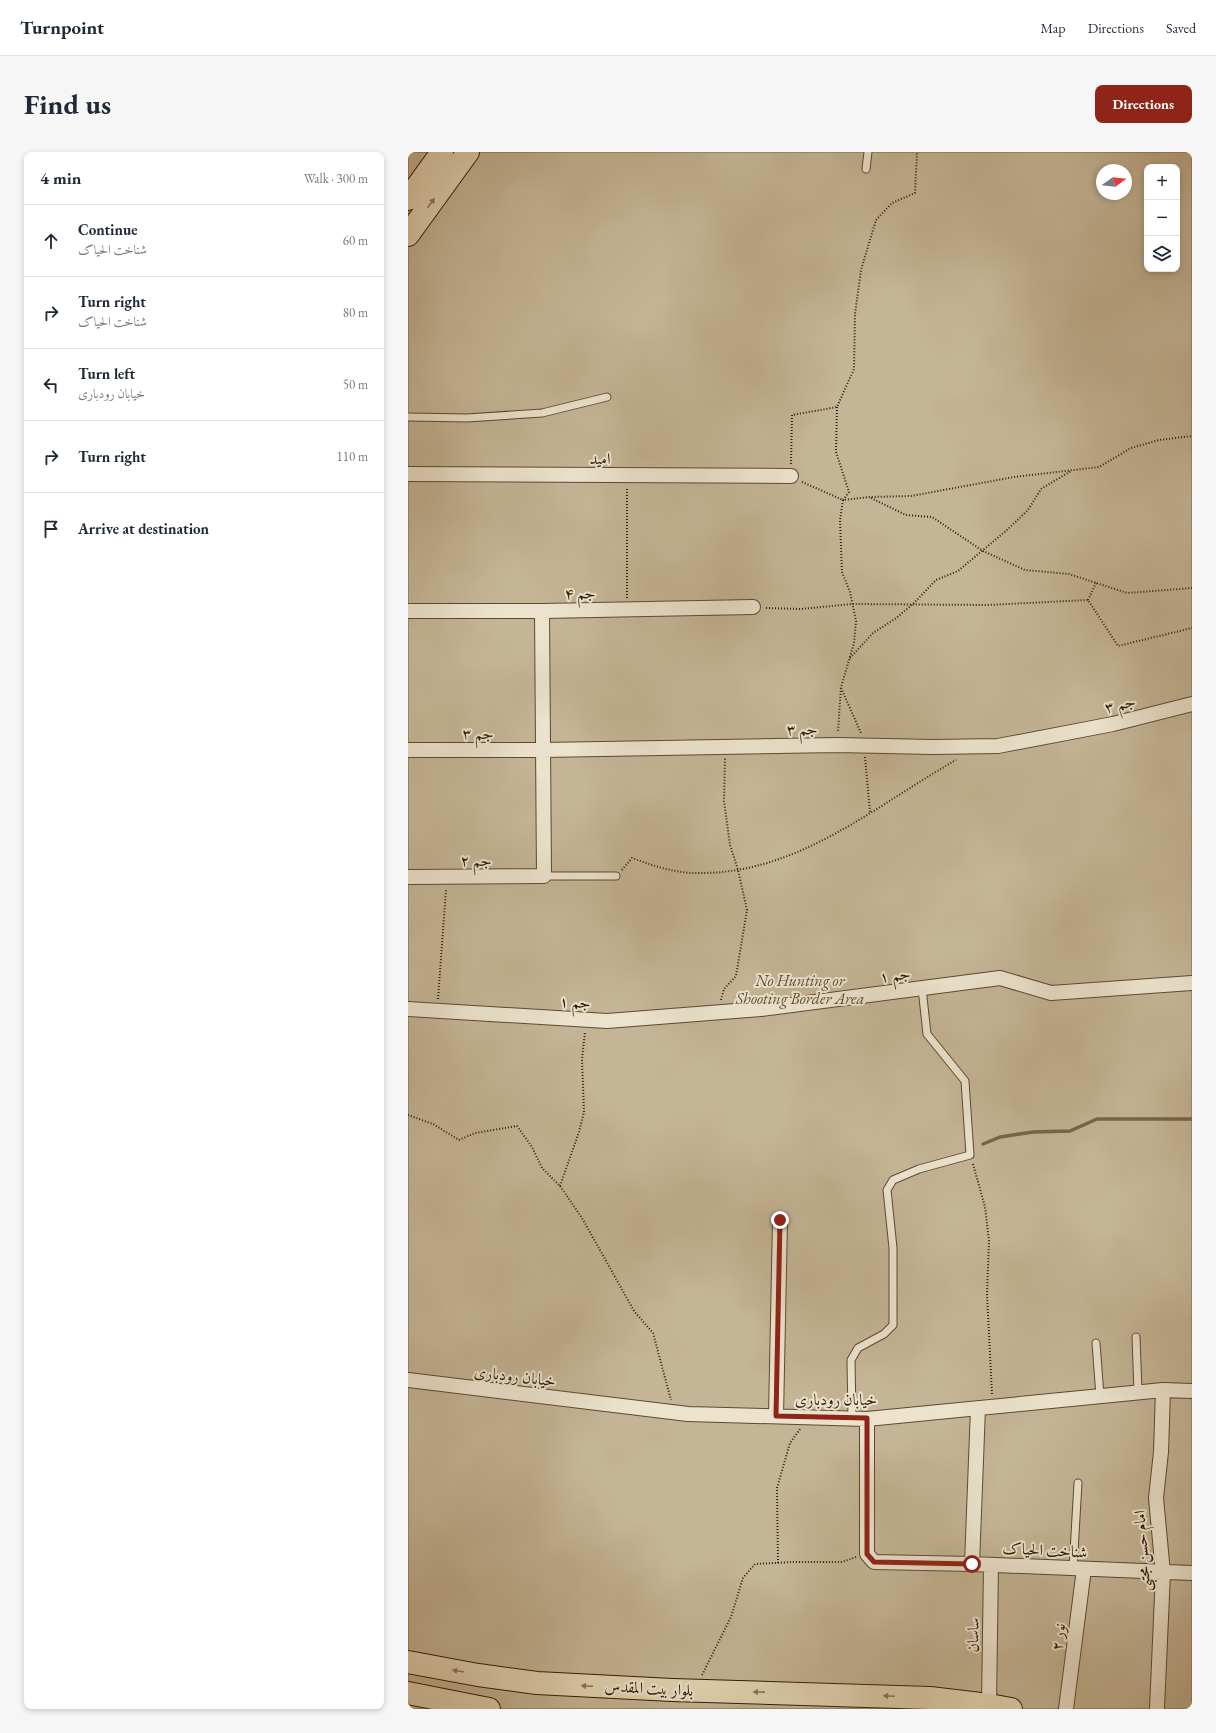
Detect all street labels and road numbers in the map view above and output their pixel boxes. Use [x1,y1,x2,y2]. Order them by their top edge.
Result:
street label: امید [589,448,611,469]
street label: جم ۴ [564,582,596,609]
street label: جم ۳ [1102,690,1139,723]
street label: جم ۳ [786,718,818,745]
street label: جم ۳ [462,723,494,749]
street label: جم ۲ [460,850,492,876]
street label: جم ۱ [878,963,912,992]
street label: جم ۱ [558,991,591,1018]
street label: خیابان رودباری [473,1361,557,1391]
street label: خیابان رودباری [795,1389,877,1410]
street label: امام حسن مجتبی [1129,1509,1159,1592]
street label: شناخت الحیاک [1002,1537,1088,1563]
street label: ساسان [962,1617,984,1653]
street label: نور ٢ [1046,1622,1070,1652]
street label: بلوار بیت المقدس [604,1675,694,1701]

